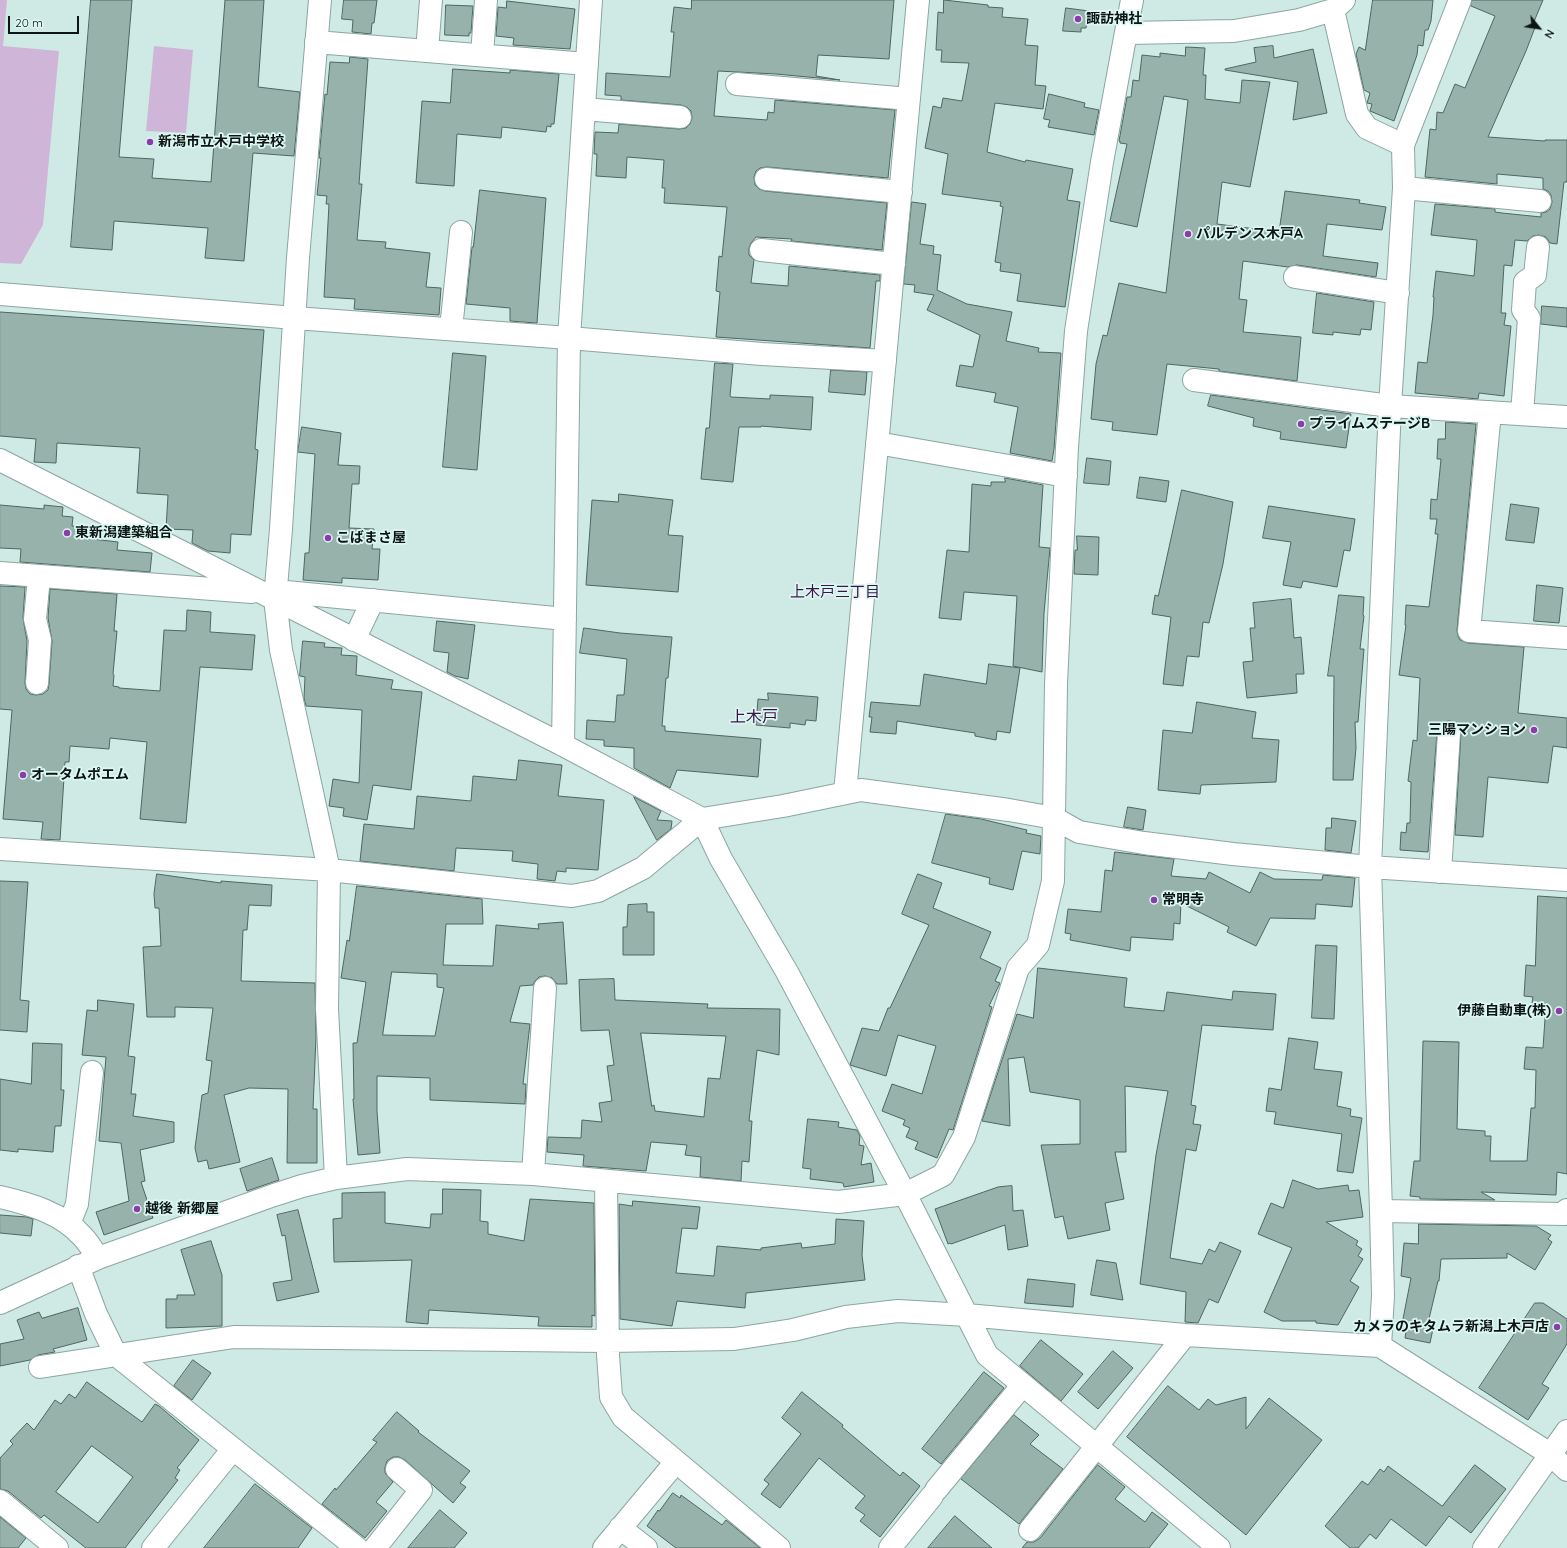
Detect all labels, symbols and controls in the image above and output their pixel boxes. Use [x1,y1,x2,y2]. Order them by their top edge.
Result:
scale bar [10,8,81,34]
north arrow [1519,8,1559,48]
place label: 諏訪神社 [1086,11,1142,27]
marker: 諏訪神社 [1073,14,1083,24]
text: 20 m [15,15,43,30]
text: N [1541,27,1557,41]
place label: 新潟市立木戸中学校 [158,134,284,150]
marker: 新潟市立木戸中学校 [145,137,155,147]
place label: パルデンス木戸A [1196,226,1303,242]
marker: パルデンス木戸A [1183,229,1193,239]
place label: プライムステージB [1309,416,1430,432]
marker: プライムステージB [1296,419,1306,429]
place label: 東新潟建築組合 [75,525,173,541]
marker: 東新潟建築組合 [62,528,72,538]
place label: こばまさ屋 [336,530,406,546]
marker: こばまさ屋 [323,533,333,543]
district label: 上木戸三丁目 [790,583,880,601]
district label: 上木戸 [730,707,778,727]
place label: 三陽マンション [1428,722,1526,738]
marker: 三陽マンション [1529,725,1539,735]
place label: オータムポエム [31,767,129,783]
marker: オータムポエム [18,770,28,780]
place label: 常明寺 [1162,892,1204,908]
marker: 常明寺 [1149,895,1159,905]
place label: 伊藤自動車(株) [1457,1003,1551,1019]
marker: 伊藤自動車(株) [1554,1006,1564,1016]
place label: 越後 新郷屋 [145,1201,219,1217]
marker: 越後 新郷屋 [132,1204,142,1214]
place label: カメラのキタムラ新潟上木戸店 [1353,1319,1549,1335]
marker: カメラのキタムラ新潟上木戸店 [1552,1322,1562,1332]

